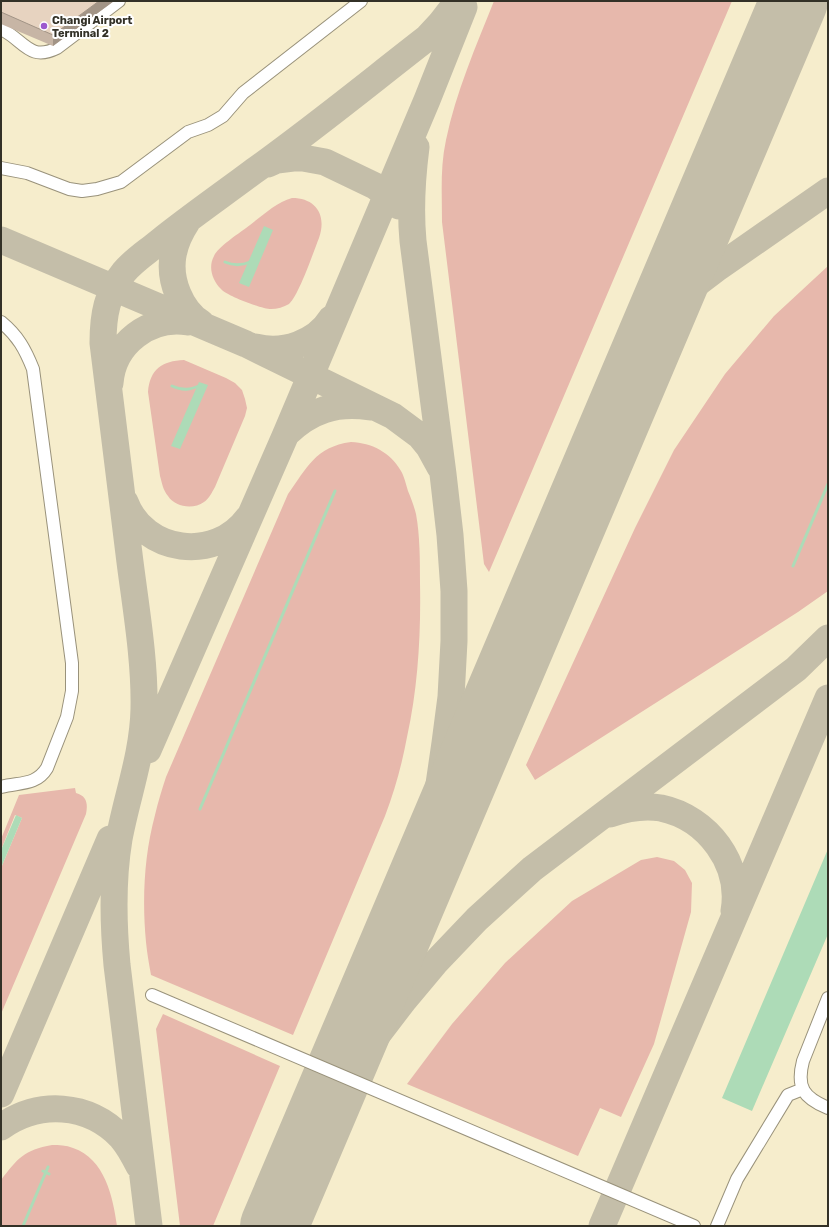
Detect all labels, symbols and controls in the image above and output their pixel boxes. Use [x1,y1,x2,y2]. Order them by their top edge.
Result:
place label: Changi Airport Terminal 2 [52,14,132,40]
marker: Changi Airport Terminal 2 [39,21,49,31]

